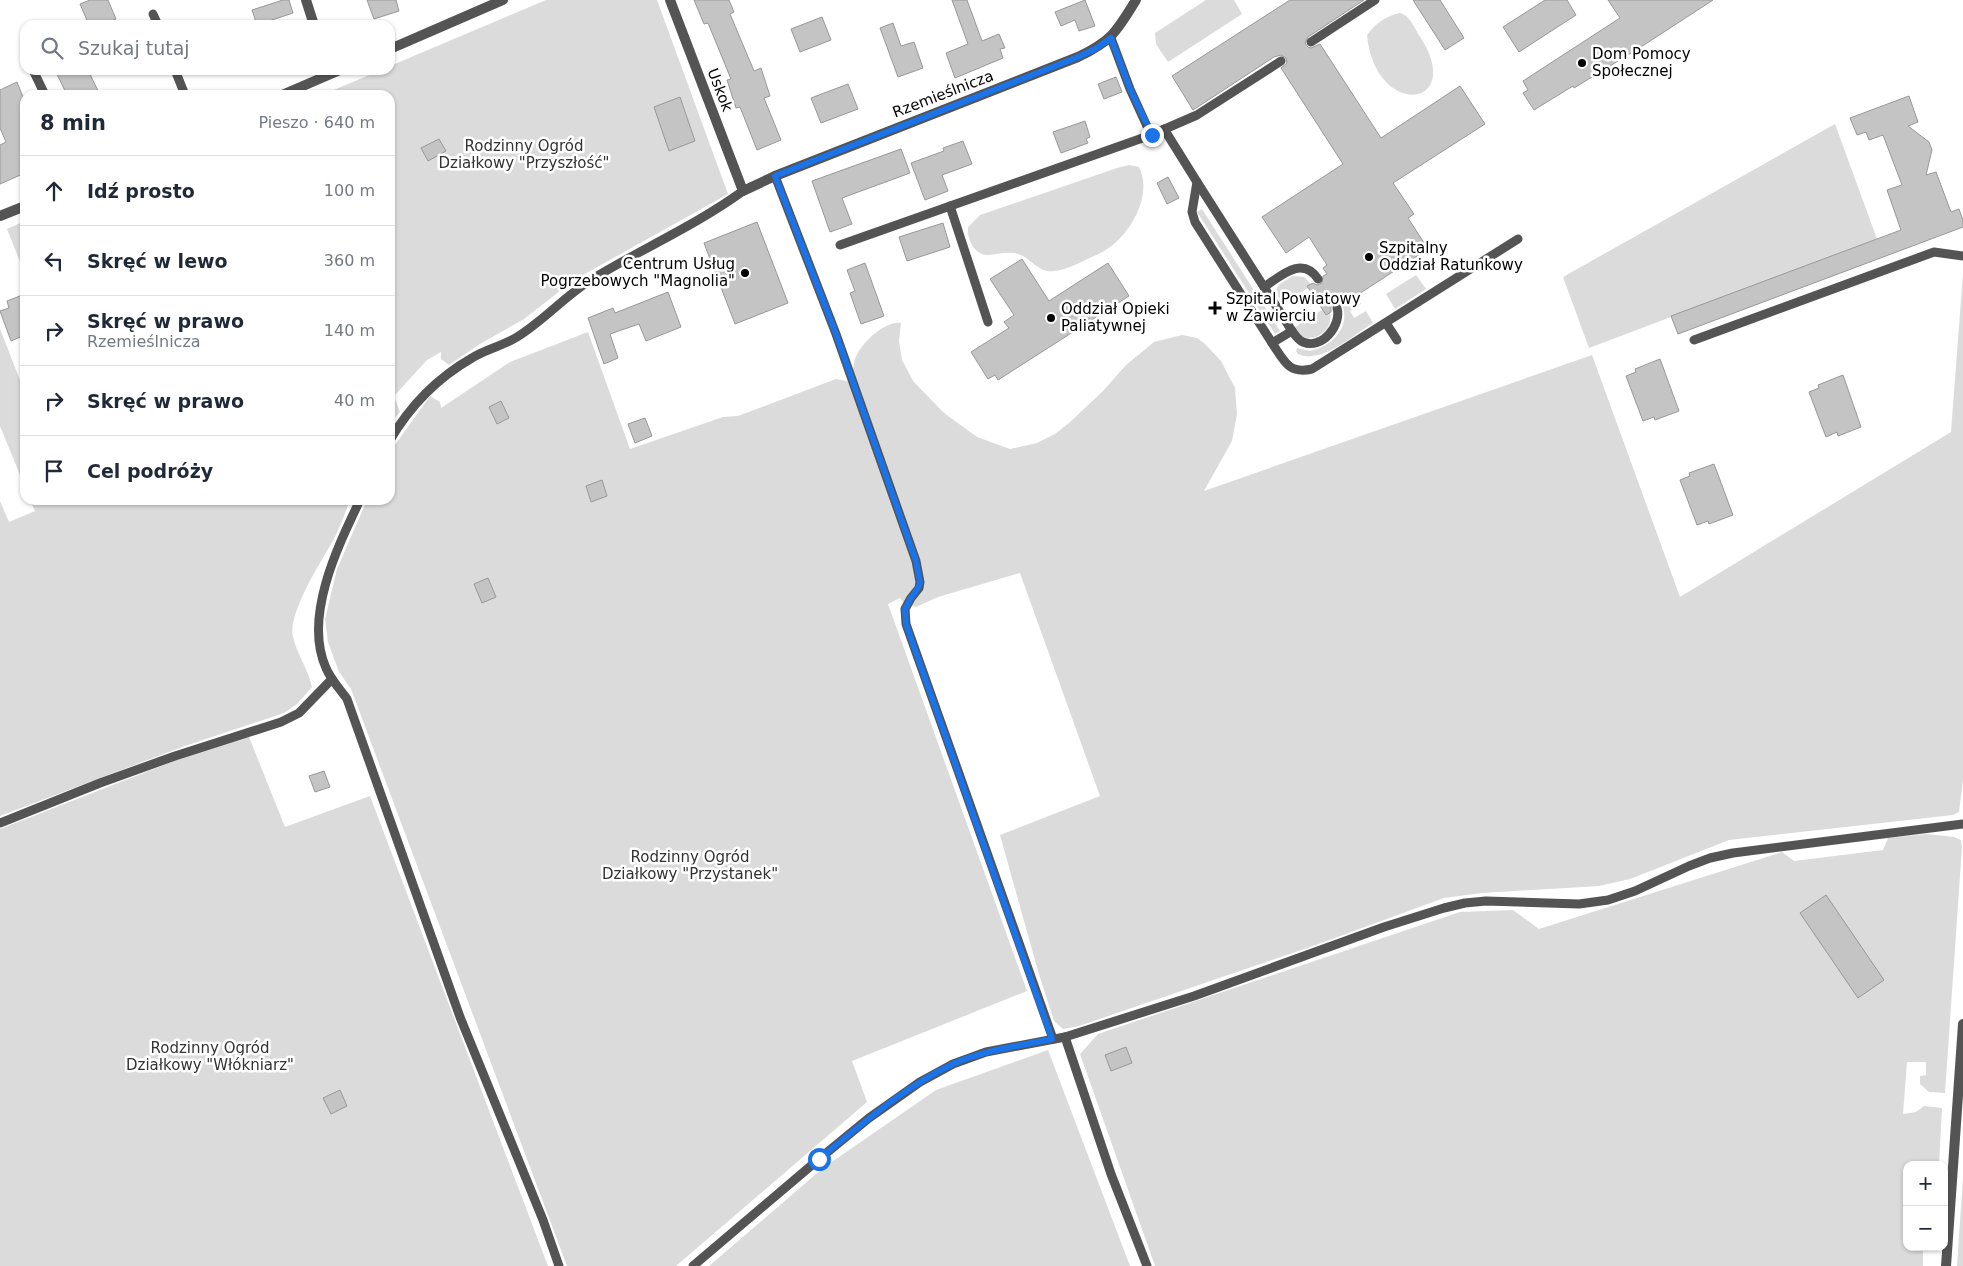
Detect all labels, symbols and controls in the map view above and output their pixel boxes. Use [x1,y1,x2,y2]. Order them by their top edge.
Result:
search box [20,20,395,75]
icon: search [38,34,66,62]
text: Szukaj tutaj [78,37,190,59]
place label: Dom Pomocy Społecznej [1592,45,1691,80]
marker: Dom Pomocy Społecznej [1576,57,1588,69]
street label: Uskok [704,66,737,114]
street label: Rzemieślnicza [890,67,996,121]
text: 8 min [40,111,106,135]
text: Pieszo · 640 m [258,113,375,132]
route end [1141,124,1164,147]
park label: Rodzinny Ogród Działkowy "Przyszłość" [439,137,609,172]
icon: ahead [40,177,68,205]
text: Idź prosto [87,180,195,202]
text: 100 m [324,181,375,200]
place label: Szpitalny Oddział Ratunkowy [1379,239,1523,274]
icon: left [40,247,68,275]
text: Skręć w lewo [87,250,228,272]
text: 360 m [324,251,375,270]
marker: Szpitalny Oddział Ratunkowy [1363,251,1375,263]
place label: Centrum Usług Pogrzebowych "Magnolia" [540,255,735,290]
marker: Centrum Usług Pogrzebowych "Magnolia" [739,267,751,279]
place label: Szpital Powiatowy w Zawierciu [1226,290,1361,325]
place label: Oddział Opieki Paliatywnej [1061,300,1170,335]
marker: Szpital Powiatowy w Zawierciu [1208,301,1222,315]
text: Skręć w prawo [87,310,244,332]
marker: Oddział Opieki Paliatywnej [1045,312,1057,324]
icon: right [40,317,68,345]
text: 140 m [324,321,375,340]
text: Rzemieślnicza [87,332,201,351]
icon: right [40,387,68,415]
text: Skręć w prawo [87,390,244,412]
text: 40 m [334,391,375,410]
icon: arrive [40,457,68,485]
text: Cel podróży [87,460,213,482]
park label: Rodzinny Ogród Działkowy "Przystanek" [602,848,778,883]
park label: Rodzinny Ogród Działkowy "Włókniarz" [126,1039,294,1074]
route start [808,1148,831,1171]
map controls [1903,1161,1948,1251]
button: + [1903,1161,1948,1206]
button: − [1903,1206,1948,1251]

